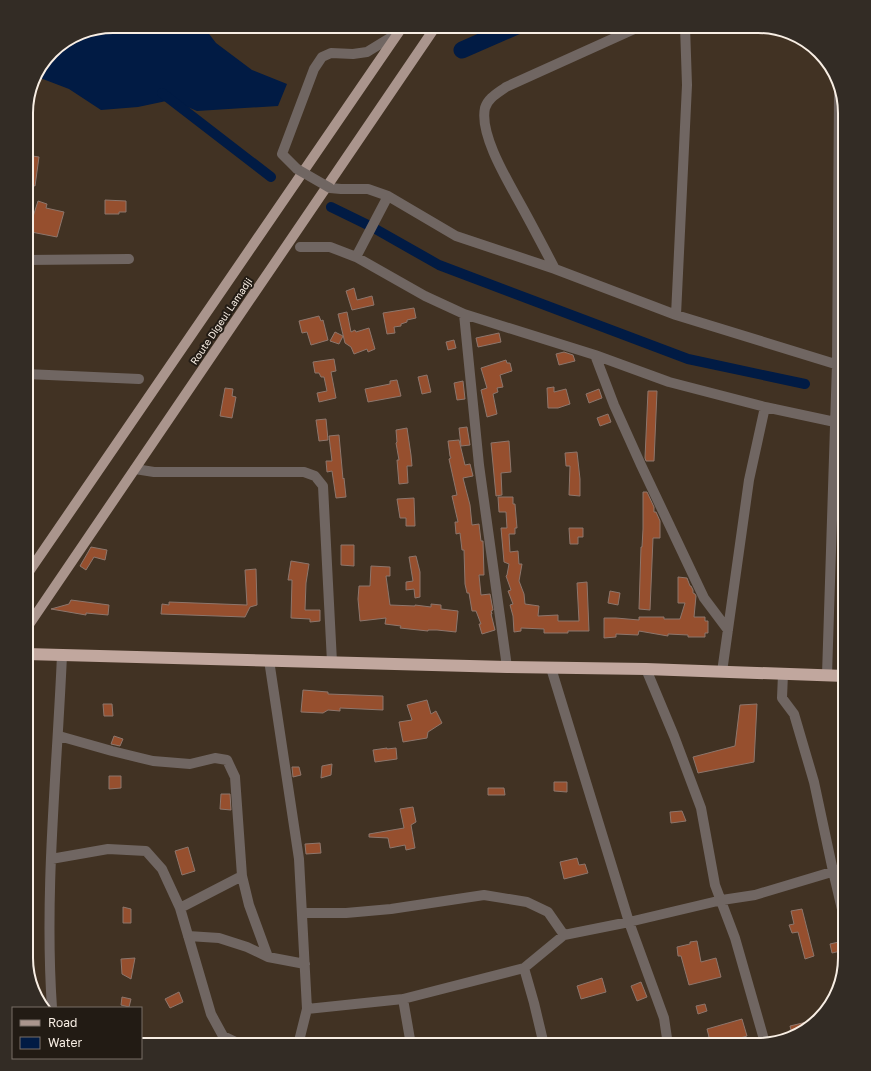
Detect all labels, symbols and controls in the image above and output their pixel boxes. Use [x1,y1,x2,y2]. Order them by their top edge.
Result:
street label: Route Digeul Lamadji [188,275,254,367]
legend [12,1007,142,1059]
text: Road [48,1015,77,1030]
text: Water [48,1035,82,1050]

